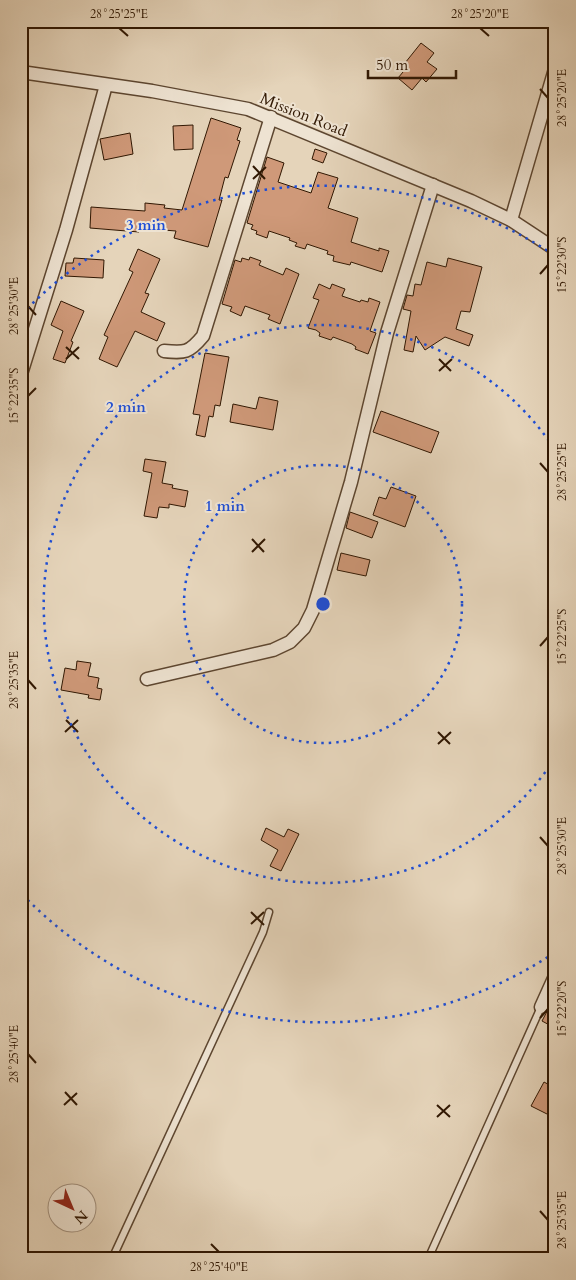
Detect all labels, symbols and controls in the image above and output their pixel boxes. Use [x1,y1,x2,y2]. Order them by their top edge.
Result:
text: 28°25'25"E [90,6,148,22]
text: 28°25'20"E [451,6,509,22]
scale bar [368,48,456,80]
text: 50 m [376,55,408,75]
text: 28°25'20"E [554,69,570,127]
street label: Mission Road [257,87,351,143]
text: 3 min [126,215,166,235]
text: 15°22'30"S [554,237,570,293]
text: 28°25'30"E [6,277,22,335]
text: 15°22'35"S [6,368,22,424]
text: 2 min [106,397,146,417]
text: 28°25'25"E [554,443,570,501]
text: 1 min [205,496,245,516]
centre of rings [314,595,332,613]
text: 15°22'25"S [554,609,570,665]
text: 28°25'35"E [6,651,22,709]
text: 28°25'30"E [554,817,570,875]
text: 15°22'20"S [554,981,570,1037]
text: 28°25'40"E [6,1025,22,1083]
north arrow [48,1182,98,1232]
text: 28°25'35"E [554,1191,570,1249]
text: N [70,1206,92,1228]
text: 28°25'40"E [190,1259,248,1275]

